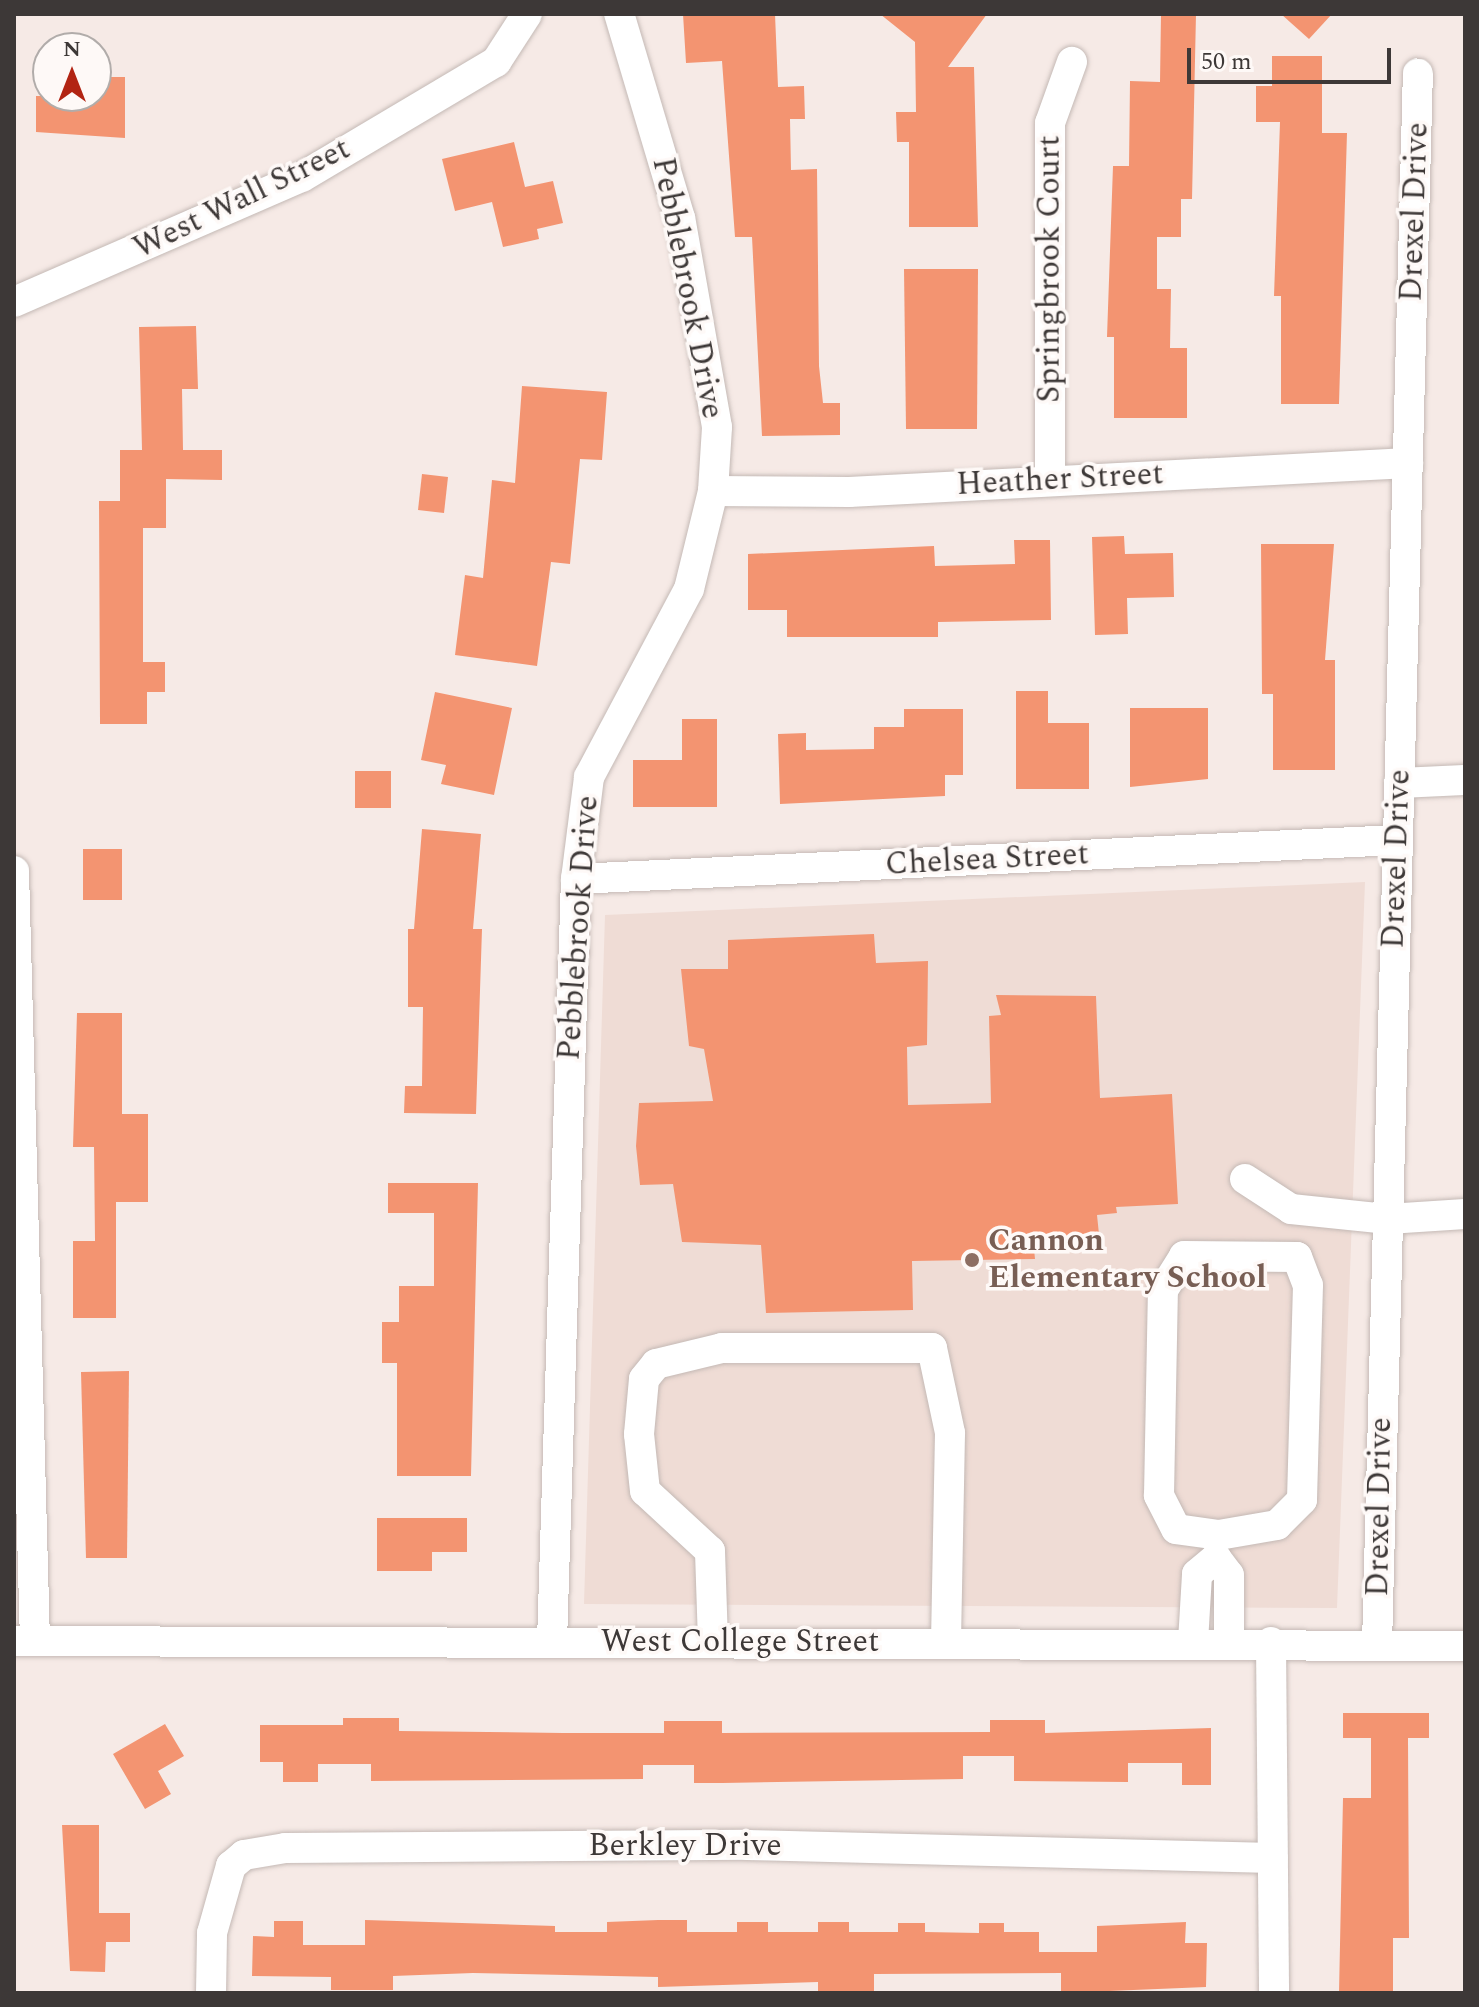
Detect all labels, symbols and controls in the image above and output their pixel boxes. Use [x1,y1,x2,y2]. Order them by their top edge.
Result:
north arrow [32,32,112,112]
scale bar [1191,32,1395,82]
text: N [63,33,81,66]
text: 50 m [1201,44,1252,80]
street label: Drexel Drive [1393,122,1437,302]
street label: West Wall Street [127,130,357,268]
street label: Springbrook Court [1031,135,1069,403]
street label: Pebblebrook Drive [643,154,731,422]
street label: Heather Street [955,455,1165,505]
street label: Drexel Drive [1375,769,1419,949]
street label: Pebblebrook Drive [551,794,607,1062]
street label: Chelsea Street [884,835,1090,885]
place label: Cannon Elementary School [988,1223,1266,1298]
marker: Cannon Elementary School [963,1251,981,1269]
street label: Drexel Drive [1359,1417,1401,1597]
street label: West College Street [601,1623,879,1661]
street label: Berkley Drive [588,1827,782,1865]

